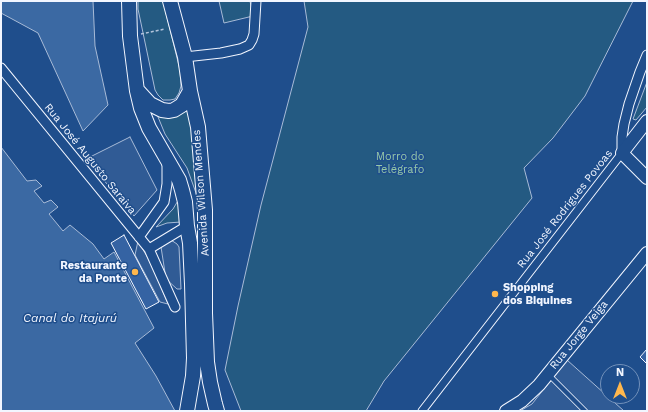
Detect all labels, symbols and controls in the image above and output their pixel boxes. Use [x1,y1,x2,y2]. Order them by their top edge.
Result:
street label: Rua José Augusto Saraiva [41,101,139,217]
street label: Avenida Wilson Mendes [190,129,212,257]
street label: Rua José Rodrigues Povoas [515,147,615,271]
park label: Morro do Telégrafo [376,150,424,176]
place label: Restaurante da Ponte [60,259,127,285]
marker: Restaurante da Ponte [130,267,140,277]
place label: Shopping dos Biquines [503,281,572,307]
marker: Shopping dos Biquines [490,289,500,299]
street label: Rua Jorge Veiga [547,298,611,372]
water label: Canal do Itajurú [23,311,117,325]
north arrow [600,364,640,404]
text: N [616,366,624,379]

